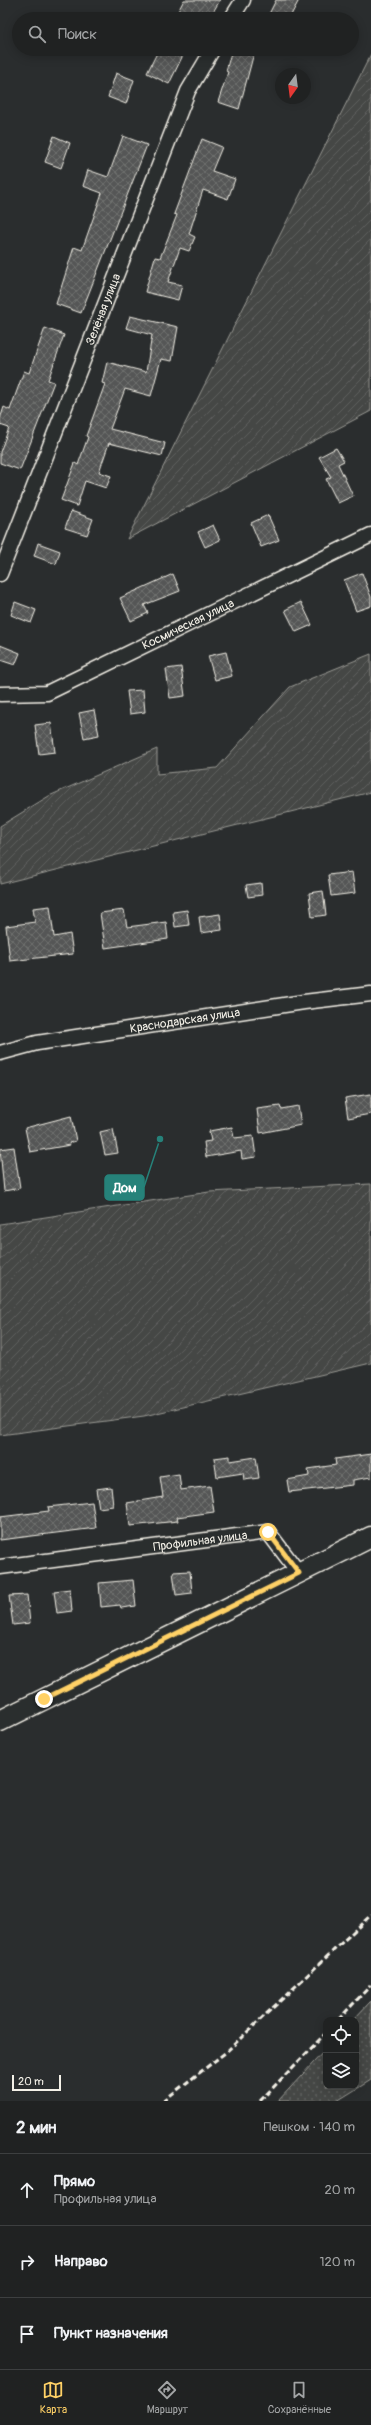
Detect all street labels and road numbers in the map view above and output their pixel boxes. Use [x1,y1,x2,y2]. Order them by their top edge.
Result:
street label: Зелёная улица [82,271,124,347]
street label: Космическая улица [140,595,237,653]
street label: Краснодарская улица [129,1004,241,1036]
street label: Профильная улица [152,1527,249,1554]

